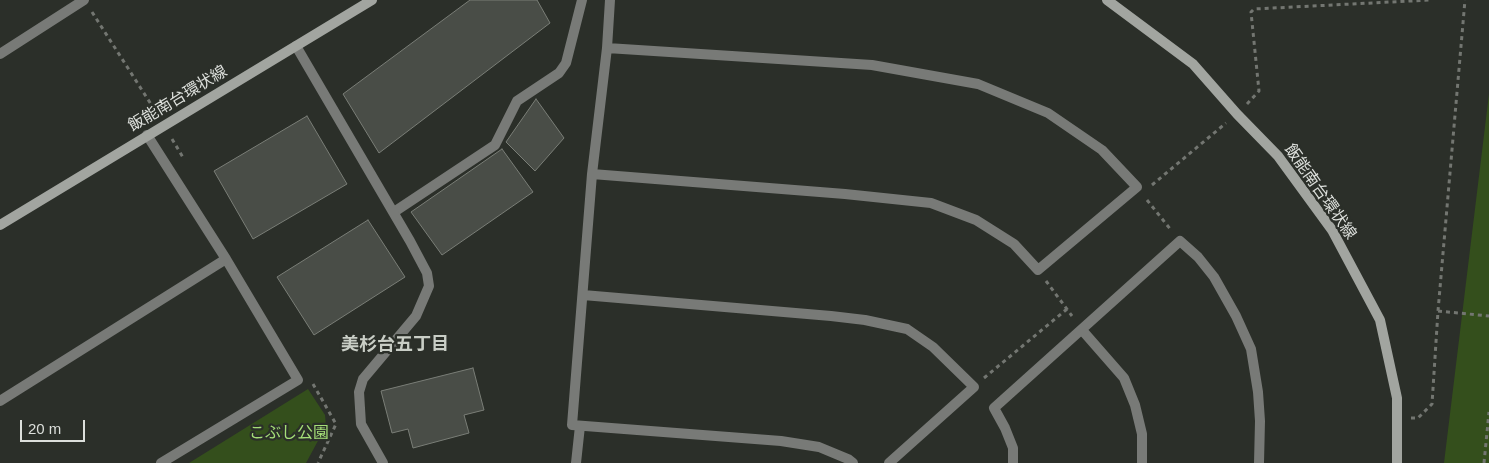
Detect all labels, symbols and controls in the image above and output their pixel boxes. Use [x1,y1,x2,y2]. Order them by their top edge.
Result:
street label: 飯能南台環状線 [125,62,231,136]
street label: 飯能南台環状線 [1280,141,1360,243]
district label: 美杉台五丁目 [341,334,449,356]
scale bar [22,410,88,442]
text: 20 m [28,420,61,437]
park label: こぶし公園 [249,424,329,444]

